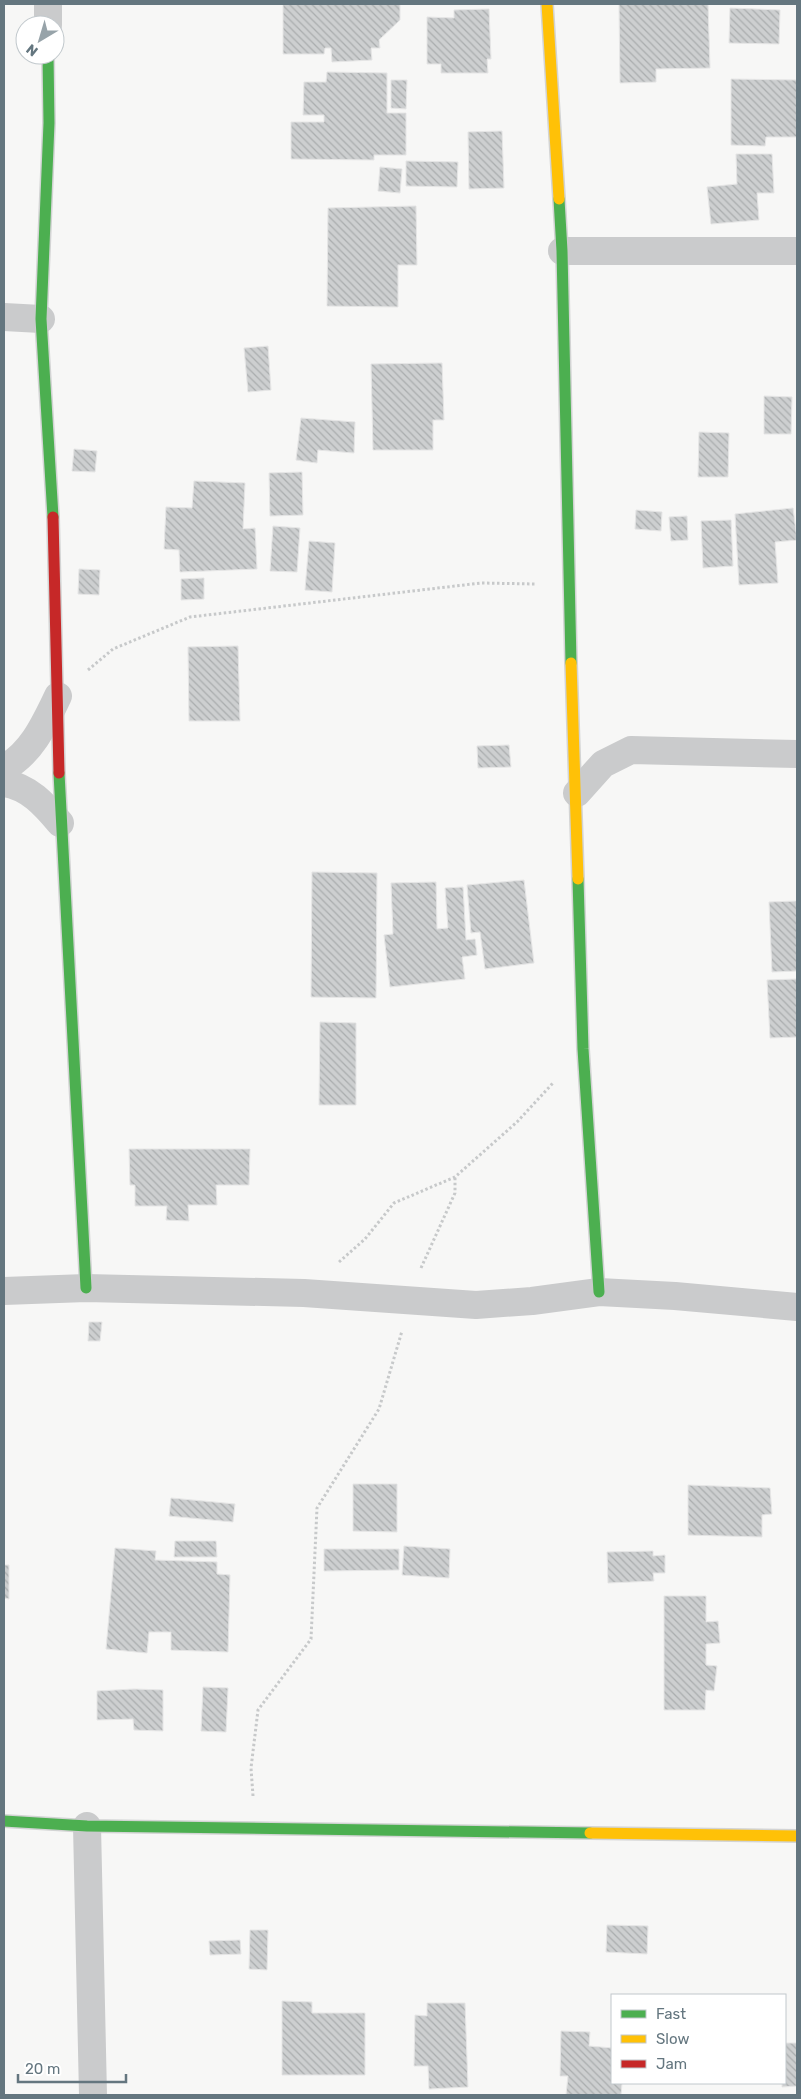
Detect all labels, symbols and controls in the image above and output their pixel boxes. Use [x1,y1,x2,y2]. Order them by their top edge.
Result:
north arrow [15,15,65,65]
text: N [23,40,42,60]
legend [611,1994,786,2084]
text: Fast [656,2005,686,2023]
text: Slow [656,2030,689,2048]
scale bar [18,2052,125,2084]
text: Jam [656,2055,687,2073]
text: 20 m [25,2060,60,2078]

